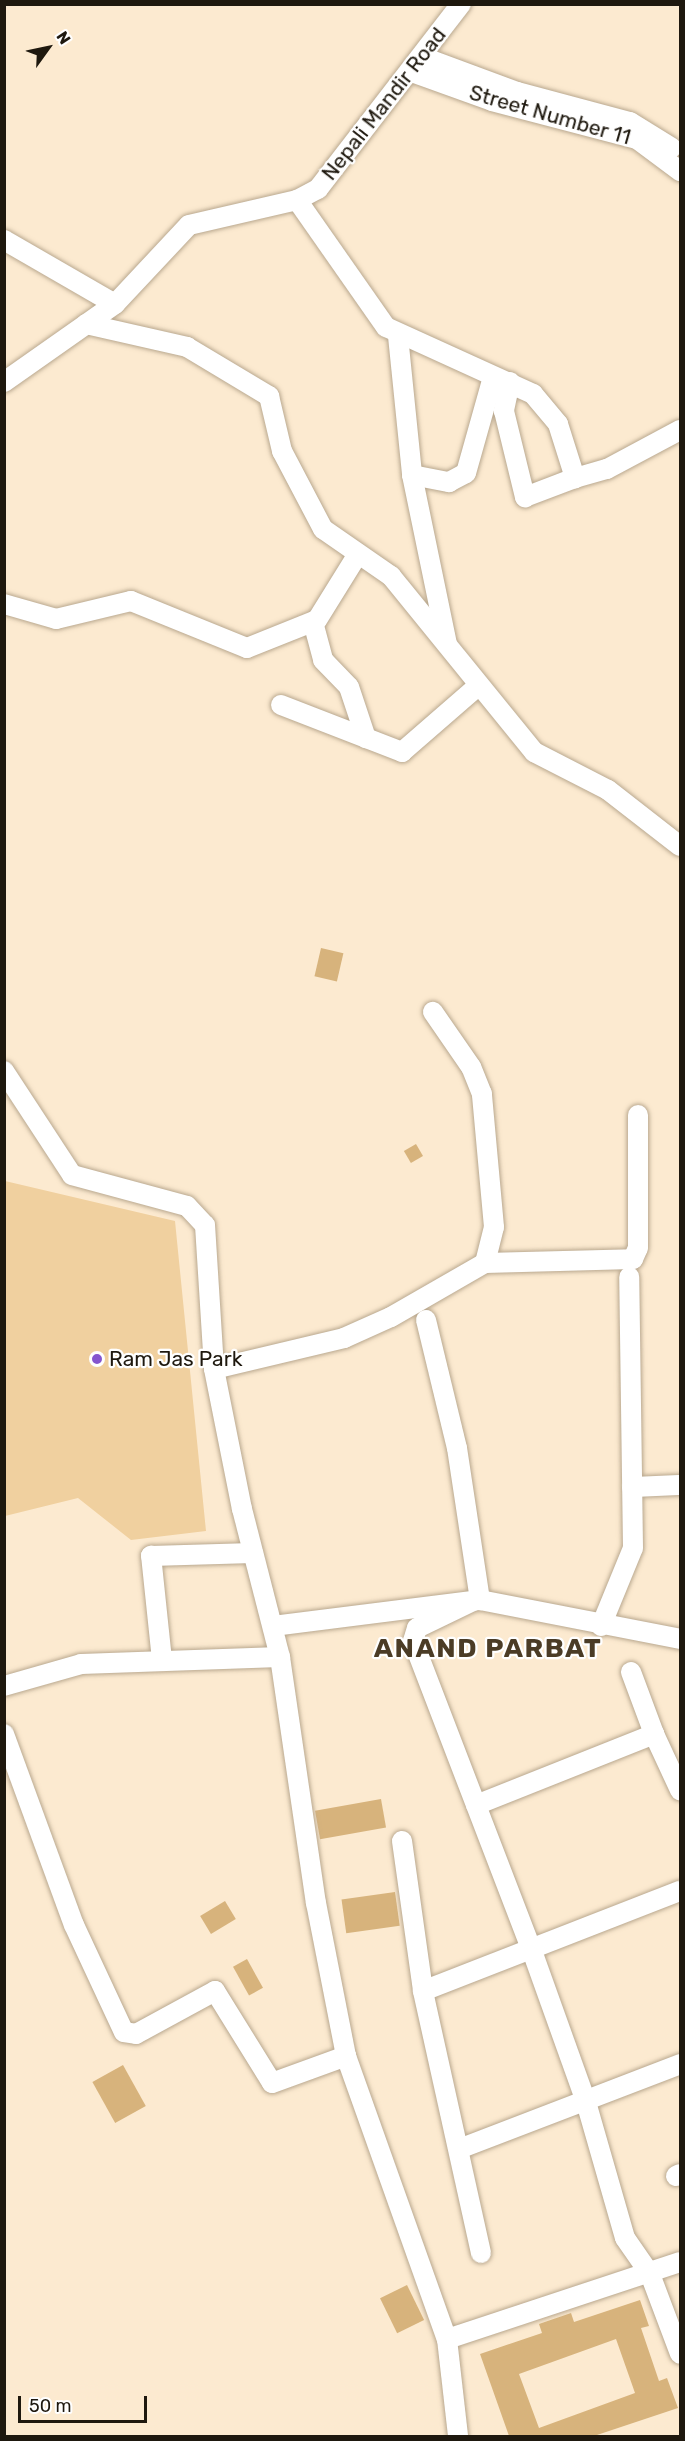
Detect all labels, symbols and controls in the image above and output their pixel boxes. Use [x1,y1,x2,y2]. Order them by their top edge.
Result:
north arrow [18,18,78,78]
street label: Nepali Mandir Road [316,22,452,186]
text: N [52,28,75,48]
street label: Street Number 11 [466,80,634,150]
place label: Ram Jas Park [109,1346,243,1372]
marker: Ram Jas Park [90,1352,104,1366]
district label: ANAND PARBAT [374,1633,602,1665]
scale bar [21,2384,150,2422]
text: 50 m [29,2395,72,2417]

